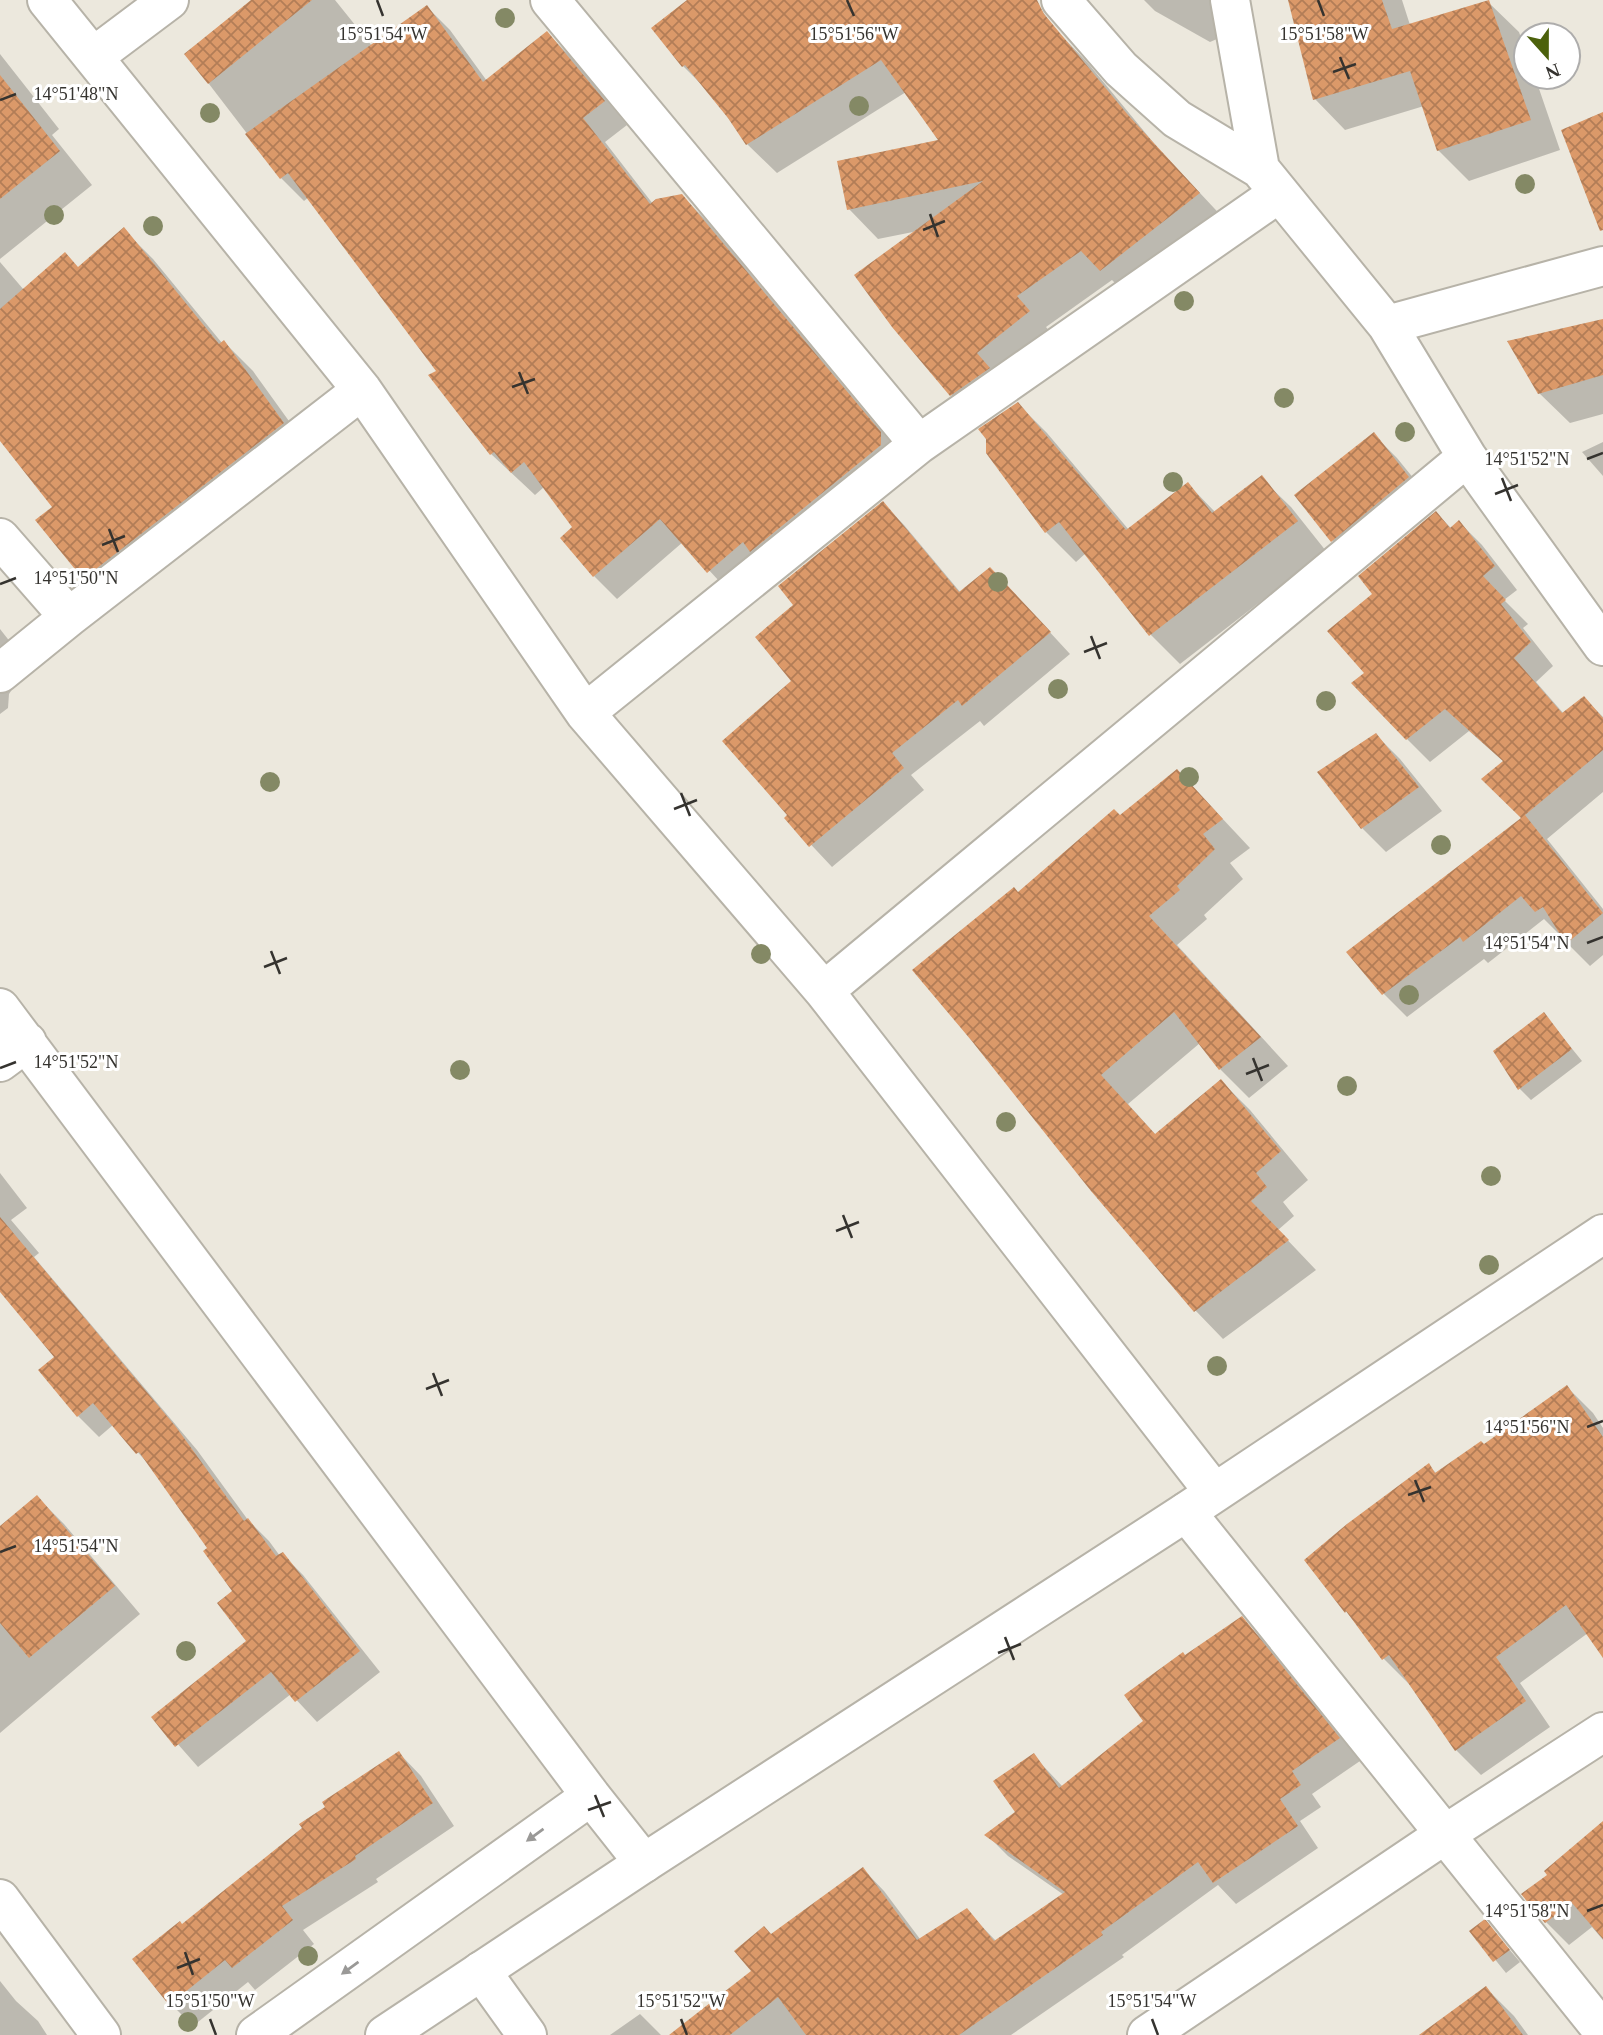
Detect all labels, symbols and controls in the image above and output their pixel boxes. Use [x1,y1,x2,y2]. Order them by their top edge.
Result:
north arrow [1512,21,1582,91]
text: 15°51'54"W [339,24,427,44]
text: 15°51'56"W [810,24,898,44]
text: 15°51'58"W [1280,24,1368,44]
text: N [1542,59,1563,84]
text: 14°51'48"N [34,84,118,104]
text: 14°51'52"N [1485,449,1569,469]
text: 14°51'50"N [34,568,118,588]
text: 14°51'54"N [1485,933,1569,953]
text: 14°51'52"N [34,1052,118,1072]
text: 14°51'56"N [1485,1417,1569,1437]
text: 14°51'54"N [34,1536,118,1556]
one-way arrow [526,1828,544,1842]
text: 14°51'58"N [1485,1901,1569,1921]
one-way arrow [341,1961,359,1975]
text: 15°51'50"W [166,1991,254,2011]
text: 15°51'52"W [637,1991,725,2011]
text: 15°51'54"W [1108,1991,1196,2011]

